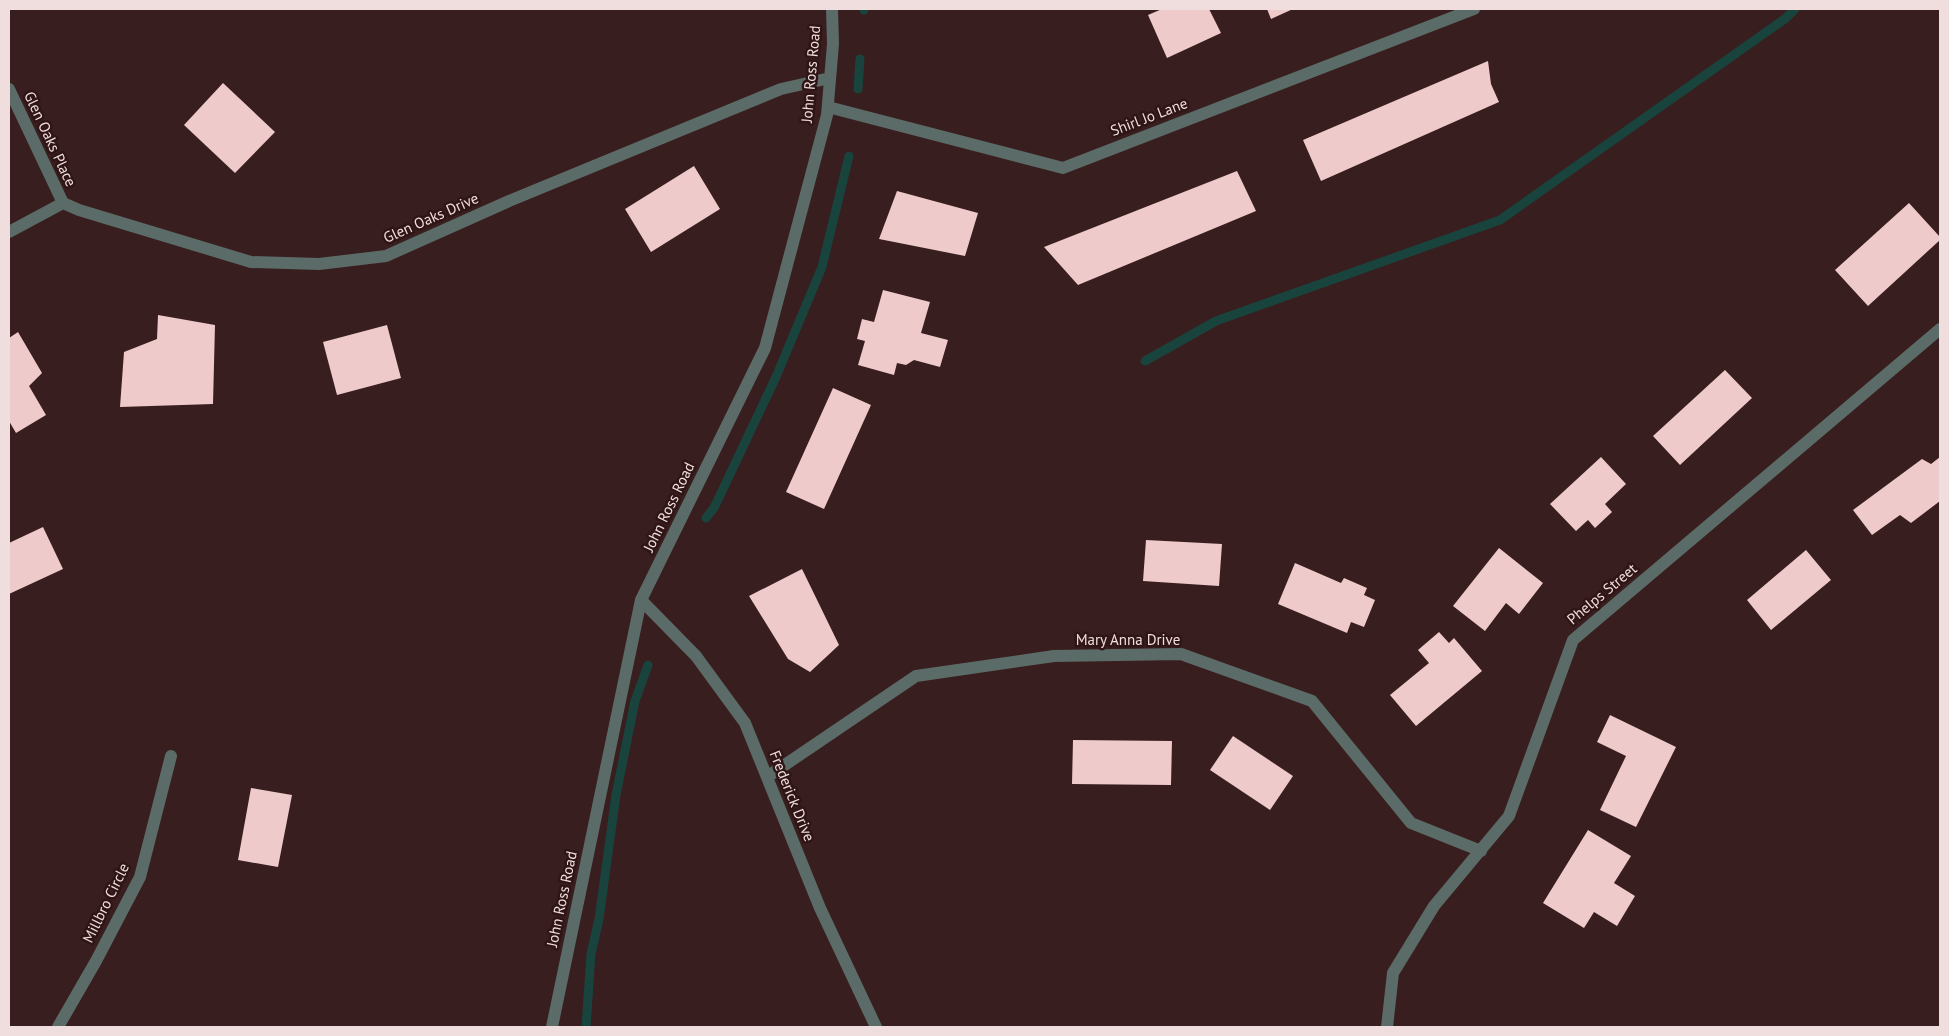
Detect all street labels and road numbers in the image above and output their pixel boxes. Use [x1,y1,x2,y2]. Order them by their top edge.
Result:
street label: John Ross Road [797,25,824,124]
street label: Glen Oaks Place [20,88,81,189]
street label: Shirl Jo Lane [1108,93,1190,140]
street label: Glen Oaks Drive [380,188,481,247]
street label: John Ross Road [638,459,698,556]
street label: Phelps Street [1563,559,1640,628]
street label: Mary Anna Drive [1076,630,1180,649]
street label: Frederick Drive [766,748,819,844]
street label: John Ross Road [542,849,581,950]
street label: Millbro Circle [78,860,133,946]

